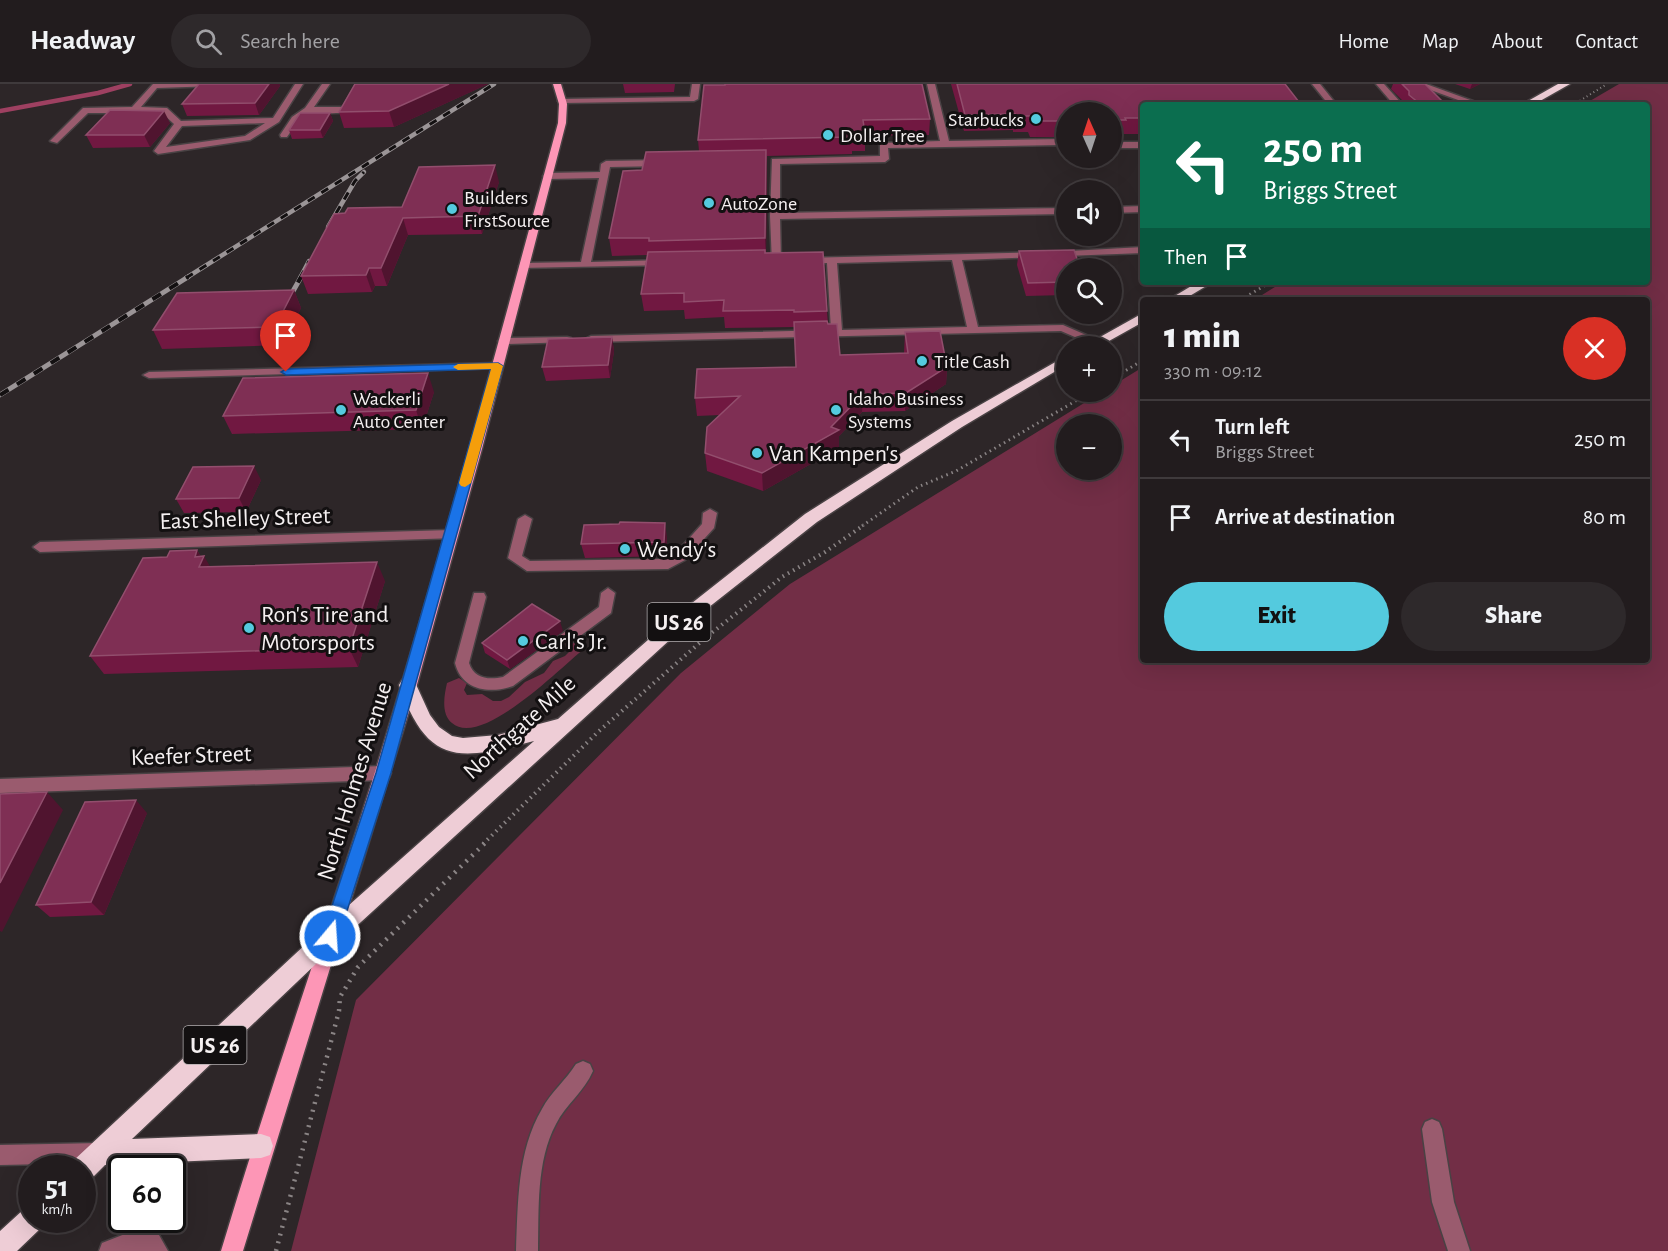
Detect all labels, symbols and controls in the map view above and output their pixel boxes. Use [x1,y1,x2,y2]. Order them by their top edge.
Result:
search box [171,14,591,68]
icon: search [192,25,225,58]
text: Headway [30,27,135,55]
text: Search here [240,30,340,52]
text: Home [1338,31,1389,52]
text: Map [1422,31,1459,52]
text: About [1492,31,1542,52]
text: Contact [1575,31,1638,52]
north arrow [1056,102,1122,168]
map controls [1056,102,1122,480]
place label: Starbucks [948,110,1024,130]
marker: Starbucks [1029,112,1043,126]
place label: Dollar Tree [840,126,925,146]
icon: left [1164,126,1242,204]
marker: Dollar Tree [821,128,835,142]
text: 250 m [1263,128,1363,170]
text: Briggs Street [1263,177,1397,204]
button: sound [1056,180,1122,246]
place label: Builders FirstSource [464,188,550,231]
place label: AutoZone [721,194,797,214]
marker: AutoZone [702,196,716,210]
marker: Builders FirstSource [445,202,459,216]
icon: arrive [1220,240,1253,273]
text: Then [1164,246,1208,268]
button: search [1056,258,1122,324]
pin [260,310,311,372]
button: close [1563,317,1626,380]
text: 1 min [1164,318,1241,354]
icon: arrive [269,319,302,352]
button: + [1056,336,1122,402]
place label: Title Cash [934,352,1010,372]
marker: Title Cash [915,354,929,368]
text: 330 m · 09:12 [1164,361,1262,381]
place label: Wackerli Auto Center [353,389,445,432]
place label: Idaho Business Systems [848,389,964,432]
marker: Wackerli Auto Center [334,403,348,417]
marker: Idaho Business Systems [829,403,843,417]
button: − [1056,414,1122,480]
text: Turn left [1215,416,1289,438]
icon: left [1164,423,1197,456]
text: 250 m [1574,428,1626,450]
place label: Van Kampen's [769,442,898,466]
text: Briggs Street [1215,442,1314,462]
marker: Van Kampen's [750,446,764,460]
icon: arrive [1164,501,1197,534]
street label: East Shelley Street [159,504,331,534]
text: Arrive at destination [1215,506,1395,528]
text: 80 m [1583,506,1626,528]
place label: Wendy's [637,538,716,562]
marker: Wendy's [618,542,632,556]
button: Exit [1164,582,1389,651]
button: Share [1401,582,1626,651]
place label: Ron's Tire and Motorsports [261,603,389,655]
road number: US 26 [648,603,710,641]
marker: Ron's Tire and Motorsports [242,621,256,635]
place label: Carl's Jr. [535,630,607,654]
marker: Carl's Jr. [516,634,530,648]
street label: Northgate Mile [459,671,580,784]
street label: North Holmes Avenue [313,679,397,883]
street label: Keefer Street [130,742,252,770]
position arrow [298,904,362,968]
road number: US 26 [184,1026,246,1064]
speed limit sign: 60 [108,1155,186,1233]
text: 51 [45,1172,69,1202]
text: km/h [42,1202,72,1217]

